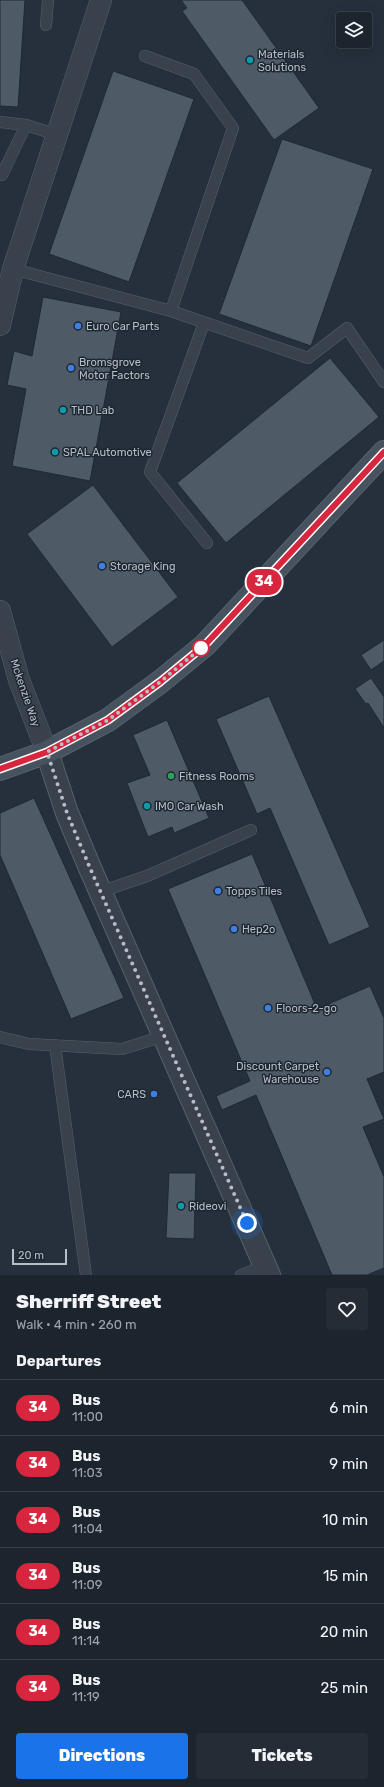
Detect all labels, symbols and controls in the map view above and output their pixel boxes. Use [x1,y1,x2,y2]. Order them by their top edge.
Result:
map controls [336,12,372,48]
button: layers [336,12,372,48]
place label: Materials Solutions [258,48,306,74]
marker: Materials Solutions [245,55,255,65]
place label: Euro Car Parts [86,320,160,333]
marker: Euro Car Parts [73,321,83,331]
place label: Bromsgrove Motor Factors [79,356,150,382]
marker: Bromsgrove Motor Factors [66,363,76,373]
place label: THD Lab [71,404,114,417]
marker: THD Lab [58,405,68,415]
place label: SPAL Automotive [63,446,152,459]
marker: SPAL Automotive [50,447,60,457]
place label: Storage King [110,560,176,573]
marker: Storage King [97,561,107,571]
line badge: 34 [246,569,282,595]
text: 34 [255,573,273,590]
unlabelled marker [192,639,210,657]
street label: Mckenzie Way [7,658,43,728]
place label: Fitness Rooms [179,770,255,783]
marker: Fitness Rooms [166,771,176,781]
place label: IMO Car Wash [155,800,224,813]
marker: IMO Car Wash [142,801,152,811]
place label: Topps Tiles [226,885,283,898]
marker: Topps Tiles [213,886,223,896]
place label: Hep2o [242,923,275,936]
marker: Hep2o [229,924,239,934]
place label: Floors-2-go [276,1002,337,1015]
marker: Floors-2-go [263,1003,273,1013]
place label: Discount Carpet Warehouse [236,1060,320,1086]
marker: Discount Carpet Warehouse [322,1067,332,1077]
place label: CARS [117,1088,146,1101]
marker: CARS [149,1089,159,1099]
place label: Rideovi [189,1200,226,1213]
marker: Rideovi [176,1201,186,1211]
your location [237,1213,257,1233]
scale bar [12,1247,67,1266]
text: 20 m [18,1249,44,1262]
button: heart [326,1288,368,1330]
text: Sherriff Street [16,1290,161,1313]
text: Walk · 4 min · 260 m [16,1317,137,1332]
text: Departures [16,1352,101,1370]
text: Bus [72,1391,100,1409]
text: 34 [29,1399,47,1416]
text: 6 min [329,1399,368,1417]
text: 11:00 [72,1409,103,1424]
text: Bus [72,1447,100,1465]
text: 34 [29,1455,47,1472]
text: 9 min [329,1455,368,1473]
text: 11:03 [72,1465,103,1480]
text: Bus [72,1503,100,1521]
text: 34 [29,1511,47,1528]
text: 10 min [322,1511,368,1529]
text: 11:04 [72,1521,103,1536]
text: Bus [72,1559,100,1577]
text: 34 [29,1567,47,1584]
text: 15 min [323,1567,368,1585]
text: 11:09 [72,1577,102,1592]
text: Bus [72,1615,100,1633]
text: 34 [29,1623,47,1640]
text: 20 min [320,1623,368,1641]
text: 11:14 [72,1633,100,1648]
text: Bus [72,1671,100,1689]
text: 34 [29,1679,47,1696]
text: 25 min [321,1679,368,1697]
text: 11:19 [72,1689,100,1704]
button: Directions [16,1733,188,1779]
button: Tickets [196,1733,368,1779]

